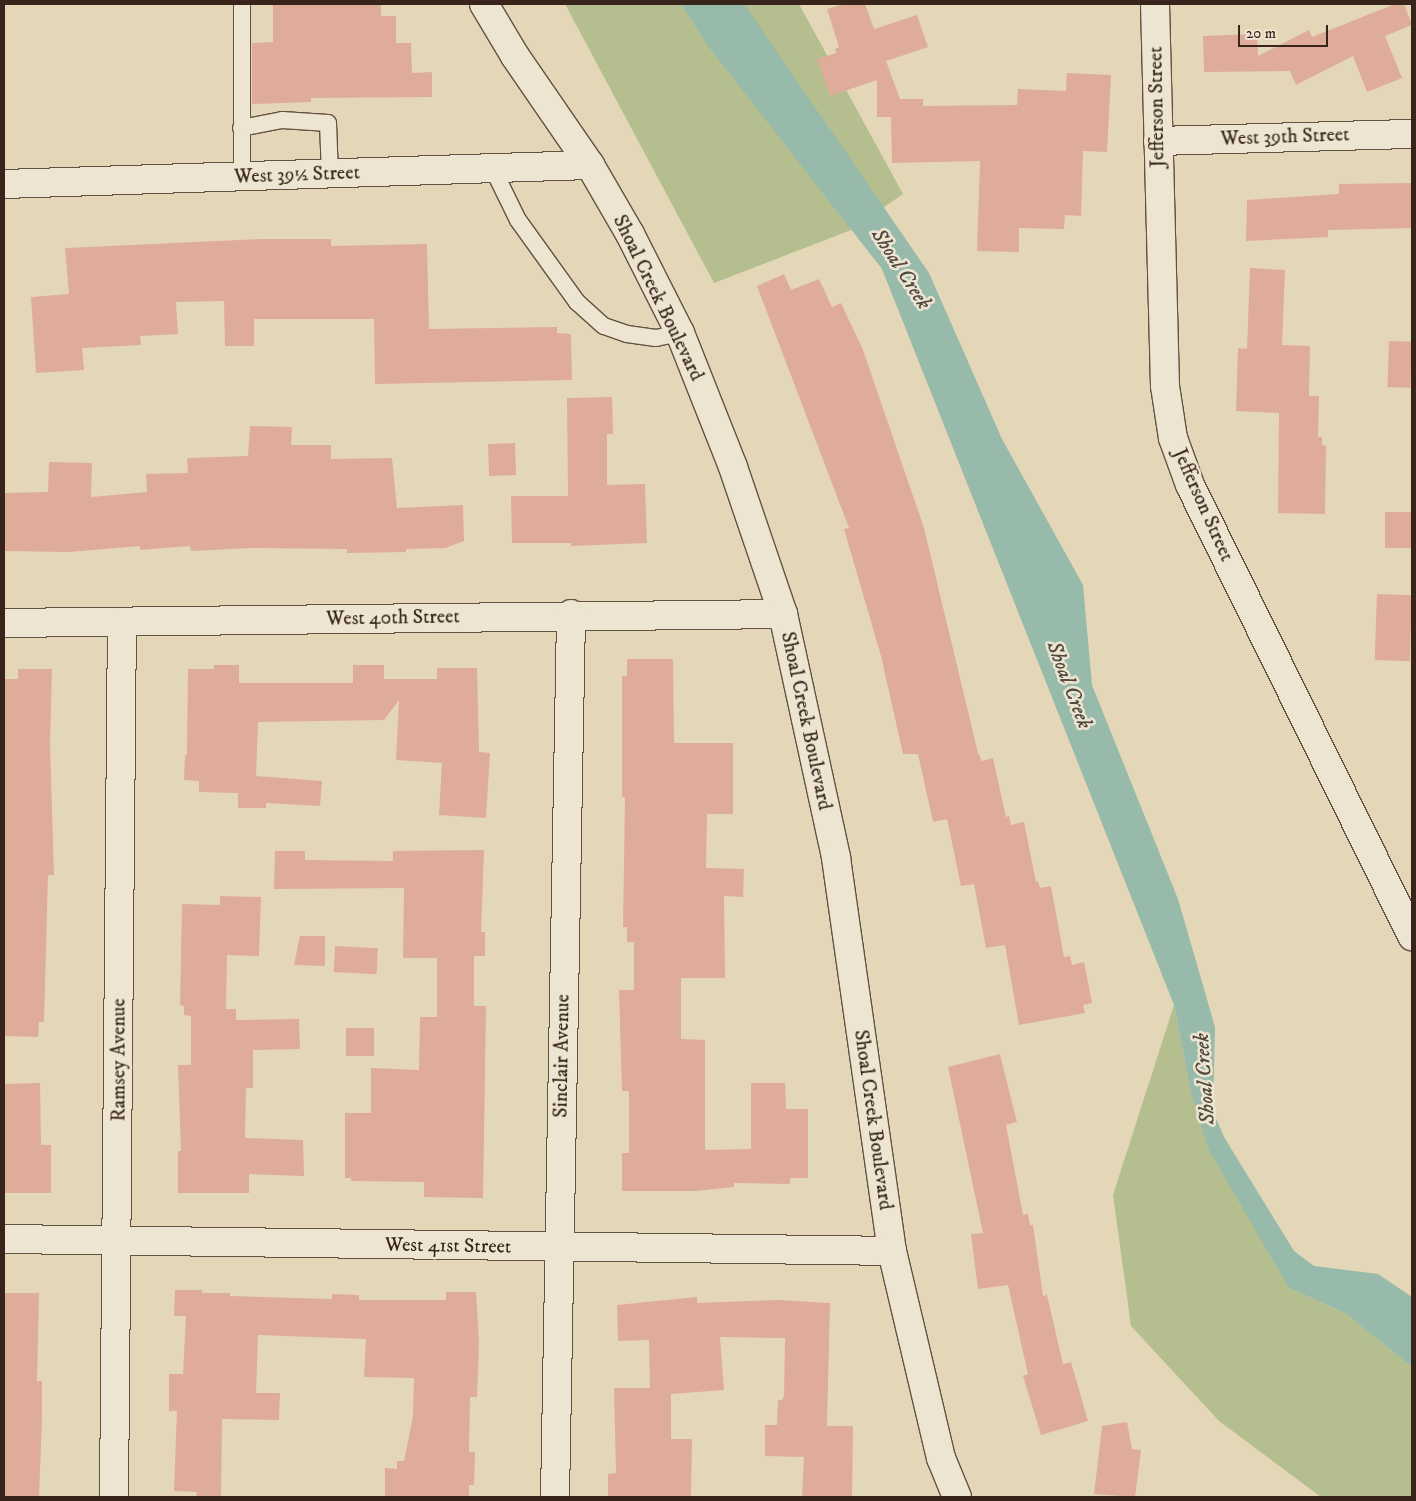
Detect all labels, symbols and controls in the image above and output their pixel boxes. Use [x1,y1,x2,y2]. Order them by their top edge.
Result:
scale bar [1241,15,1331,47]
text: 20 m [1246,24,1276,43]
street label: Jefferson Street [1144,46,1170,168]
street label: West 39th Street [1220,123,1350,151]
street label: West 39½ Street [234,161,360,189]
street label: Shoal Creek Boulevard [607,211,709,385]
water label: Shoal Creek [865,224,937,314]
street label: Jefferson Street [1167,445,1239,565]
street label: West 40th Street [326,605,460,631]
street label: Shoal Creek Boulevard [775,630,837,812]
water label: Shoal Creek [1041,638,1097,732]
street label: Sinclair Avenue [549,994,575,1118]
street label: Ramsey Avenue [107,998,131,1122]
street label: Shoal Creek Boulevard [848,1028,898,1212]
water label: Shoal Creek [1189,1032,1221,1126]
street label: West 41st Street [385,1233,511,1259]

